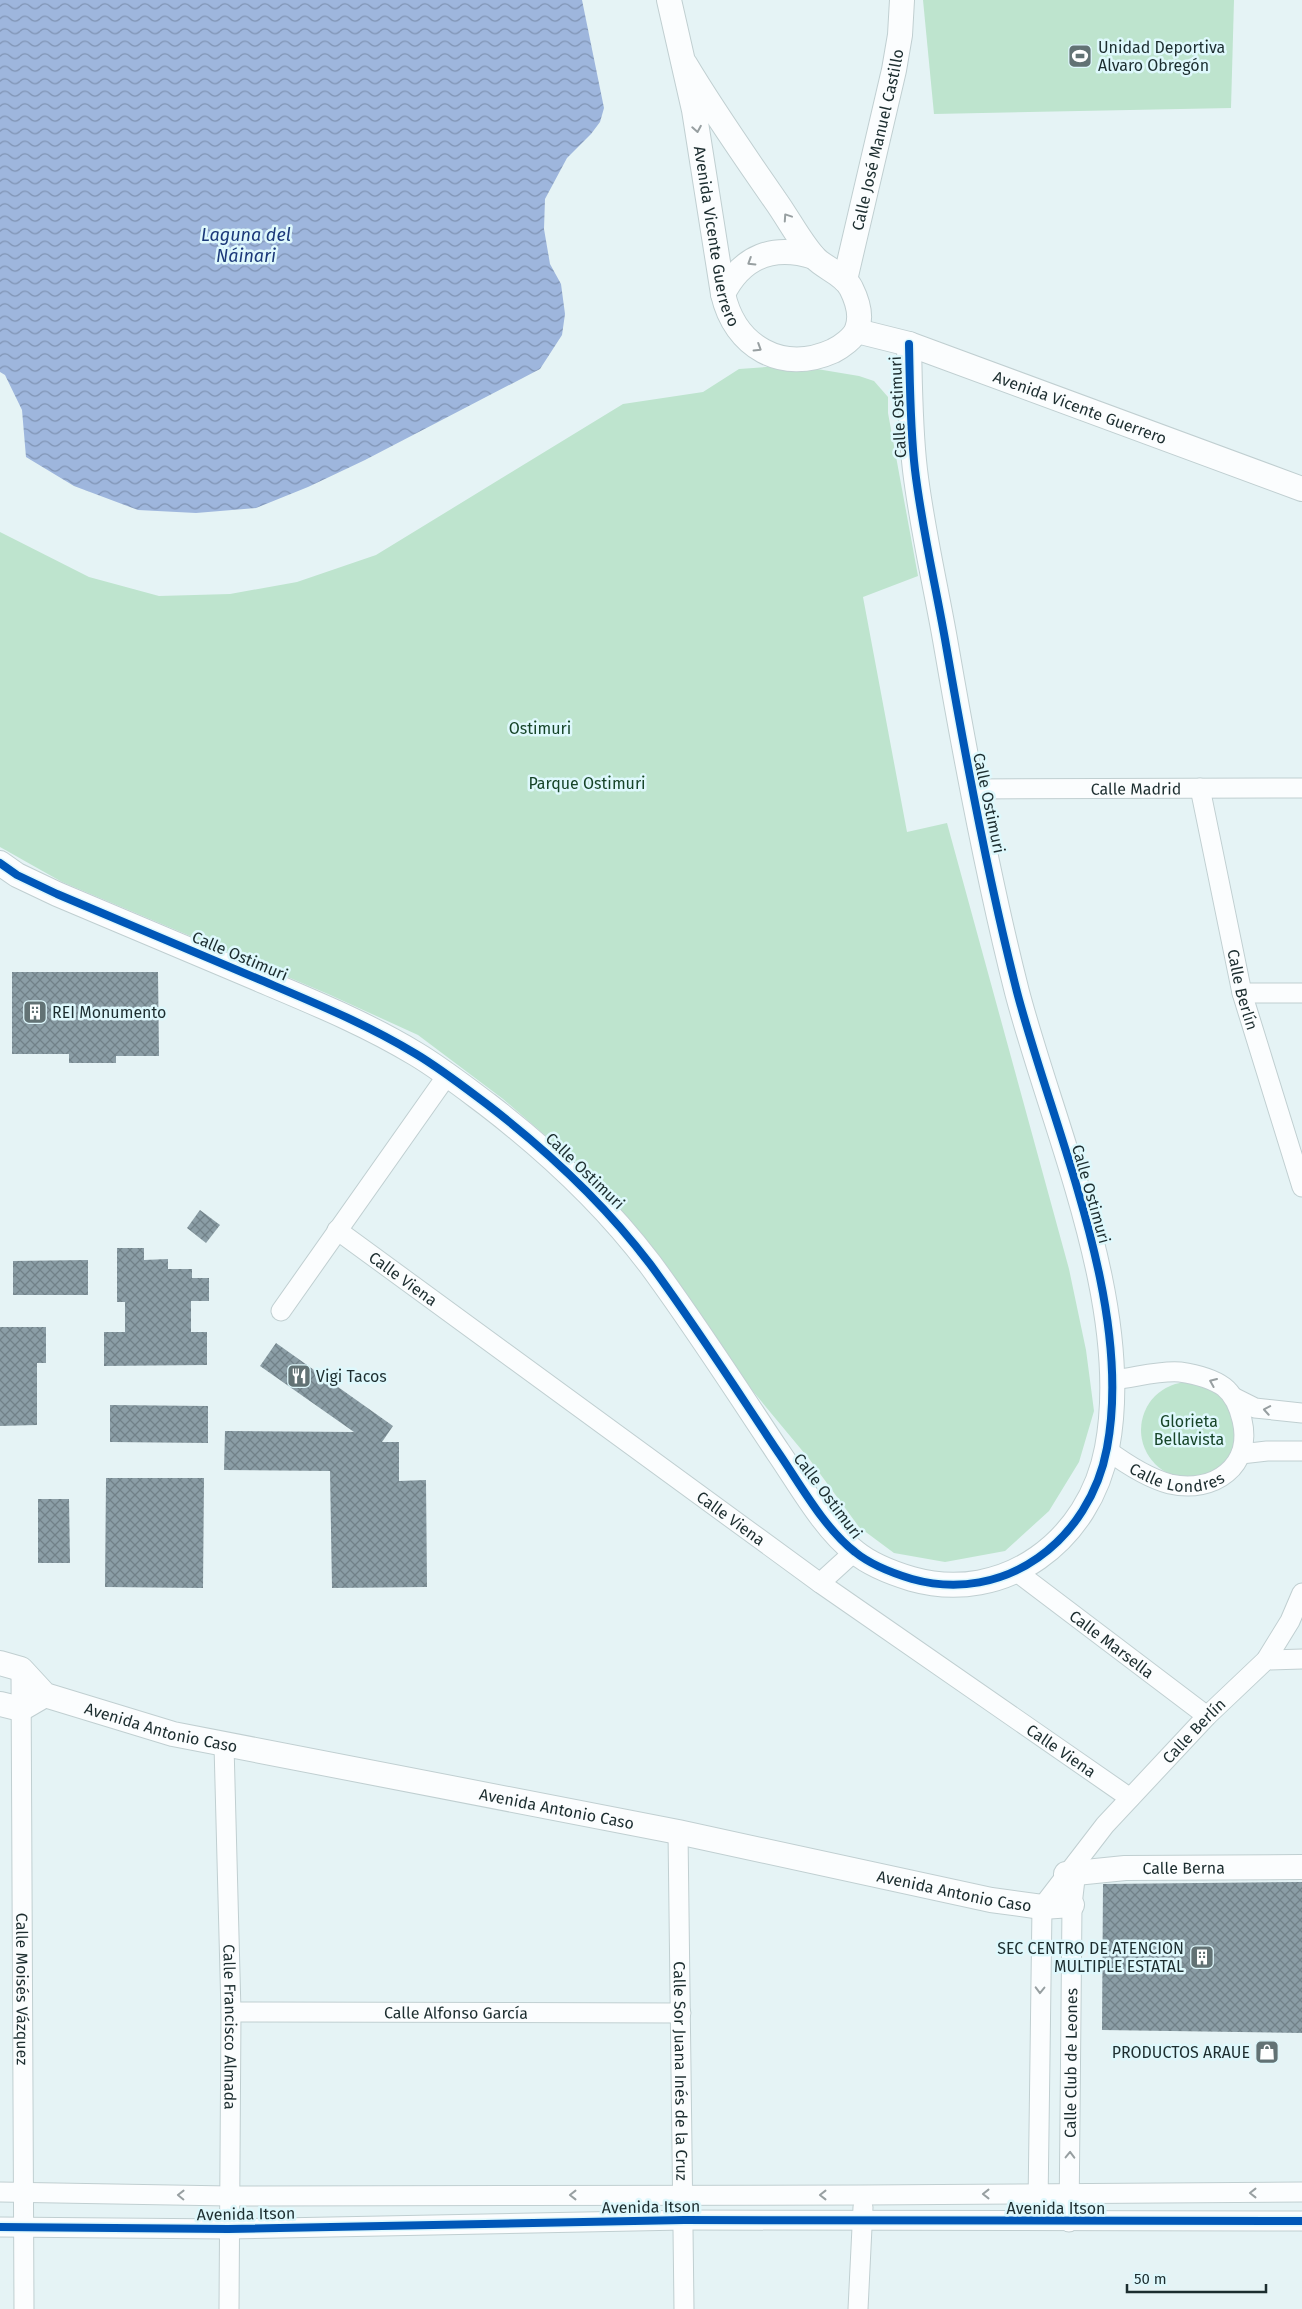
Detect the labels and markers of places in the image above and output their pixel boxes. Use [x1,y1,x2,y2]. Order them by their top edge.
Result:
place label: Unidad Deportiva Alvaro Obregón [1098,38,1225,75]
sports icon: Unidad Deportiva Alvaro Obregón [1067,43,1093,69]
building icon: REI Monumento [22,999,48,1025]
place label: REI Monumento [52,1003,166,1022]
restaurant icon: Vigi Tacos [286,1363,312,1389]
place label: Vigi Tacos [316,1367,387,1386]
place label: SEC CENTRO DE ATENCION MULTIPLE ESTATAL [997,1939,1184,1976]
building icon: SEC CENTRO DE ATENCION MULTIPLE ESTATAL [1189,1944,1215,1970]
shop icon: PRODUCTOS ARAUE [1254,2039,1280,2065]
place label: PRODUCTOS ARAUE [1112,2043,1250,2062]

